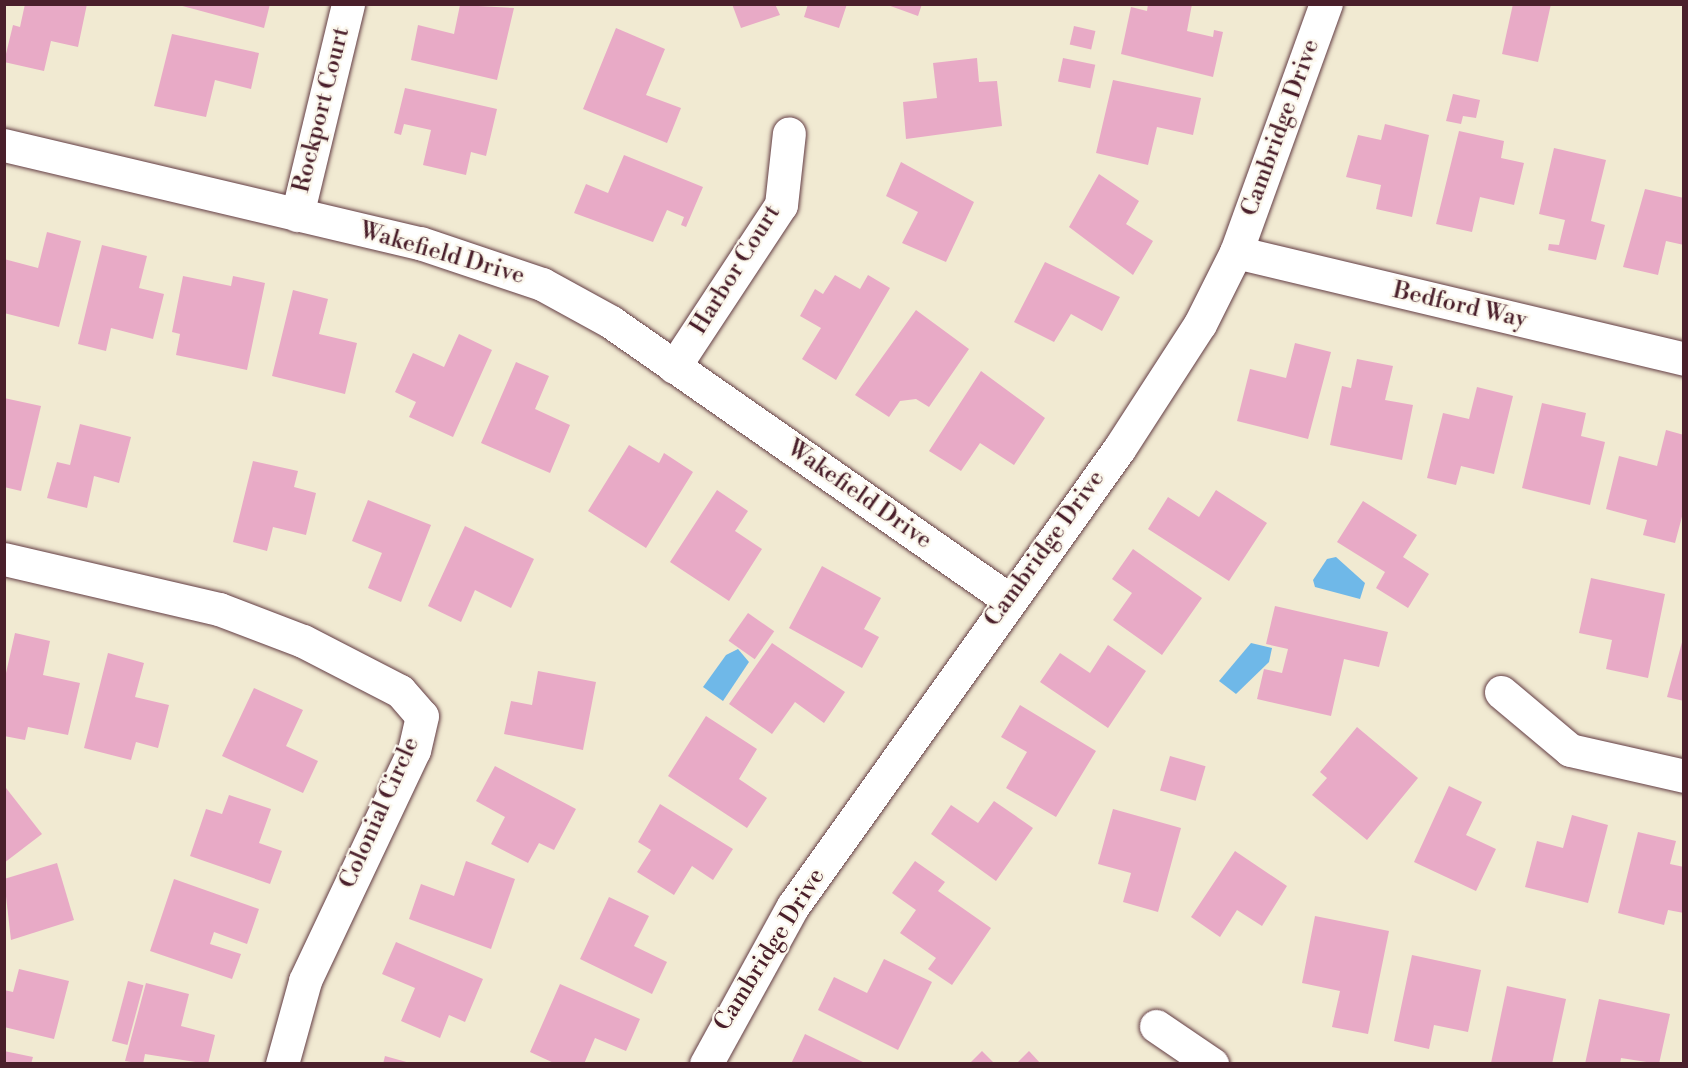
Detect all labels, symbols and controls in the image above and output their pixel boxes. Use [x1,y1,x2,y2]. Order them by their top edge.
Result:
street label: Rockport Court [288,24,356,196]
street label: Cambridge Drive [1236,36,1326,220]
street label: Harbor Court [685,200,787,340]
street label: Wakefield Drive [356,217,528,291]
street label: Bedford Way [1390,277,1530,335]
street label: Wakefield Drive [781,434,937,556]
street label: Cambridge Drive [979,465,1111,633]
street label: Colonial Circle [334,733,426,893]
street label: Cambridge Drive [708,863,832,1037]

